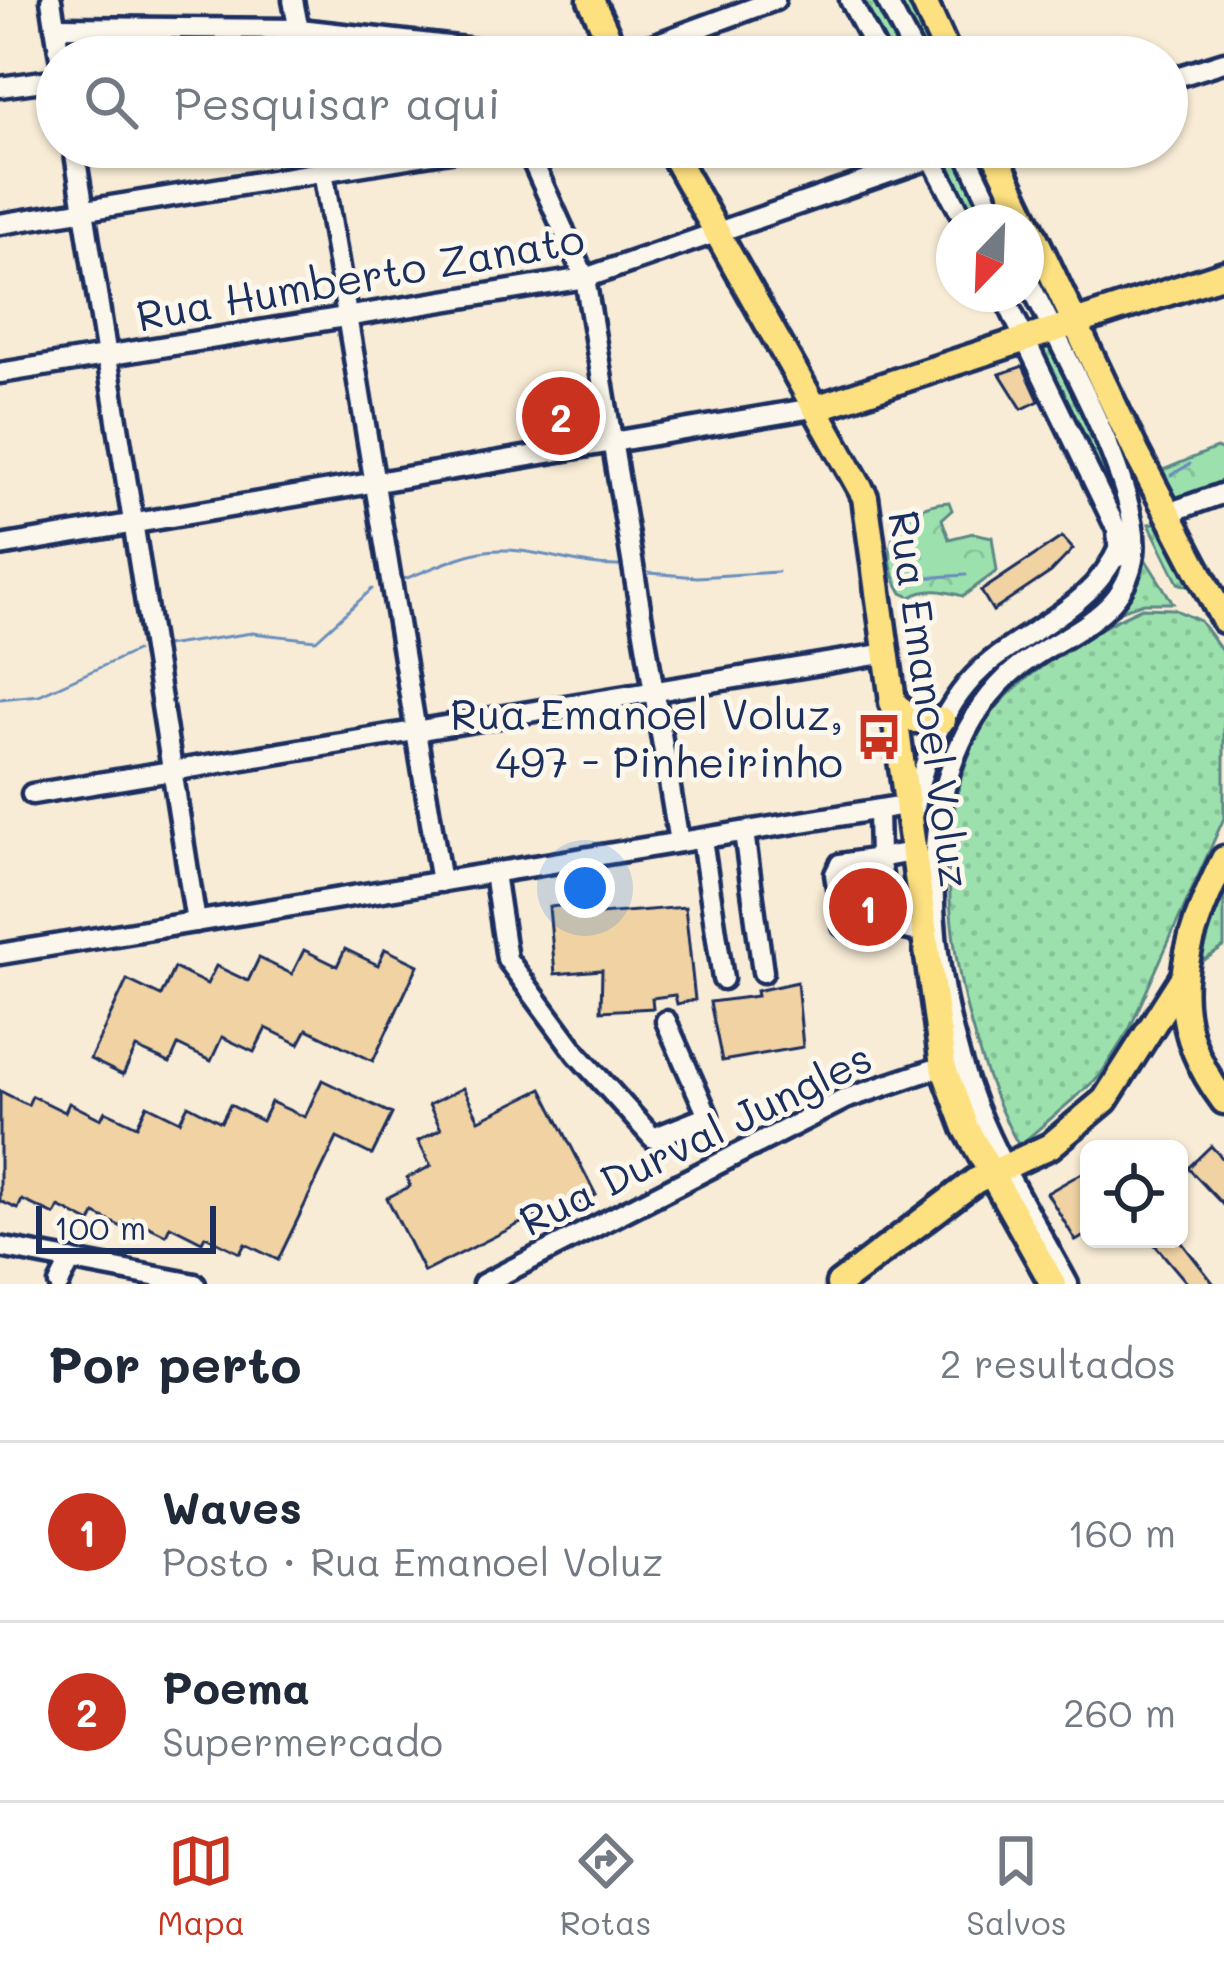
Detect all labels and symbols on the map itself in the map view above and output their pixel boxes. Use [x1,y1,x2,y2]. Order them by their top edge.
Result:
north arrow [936,204,1044,312]
street label: Rua Humberto Zanato [132,210,588,342]
pin: 2 [522,371,600,461]
street label: Rua Emanoel Voluz [877,507,985,891]
place label: Rua Emanoel Voluz, 497 - Pinheirinho [450,686,843,789]
bus stop icon: Rua Emanoel Voluz, 497 - Pinheirinho [854,712,904,762]
your location [555,858,615,918]
pin: 1 [829,862,907,952]
street label: Rua Durval Jungles [510,1029,880,1247]
scale bar [36,1200,216,1253]

